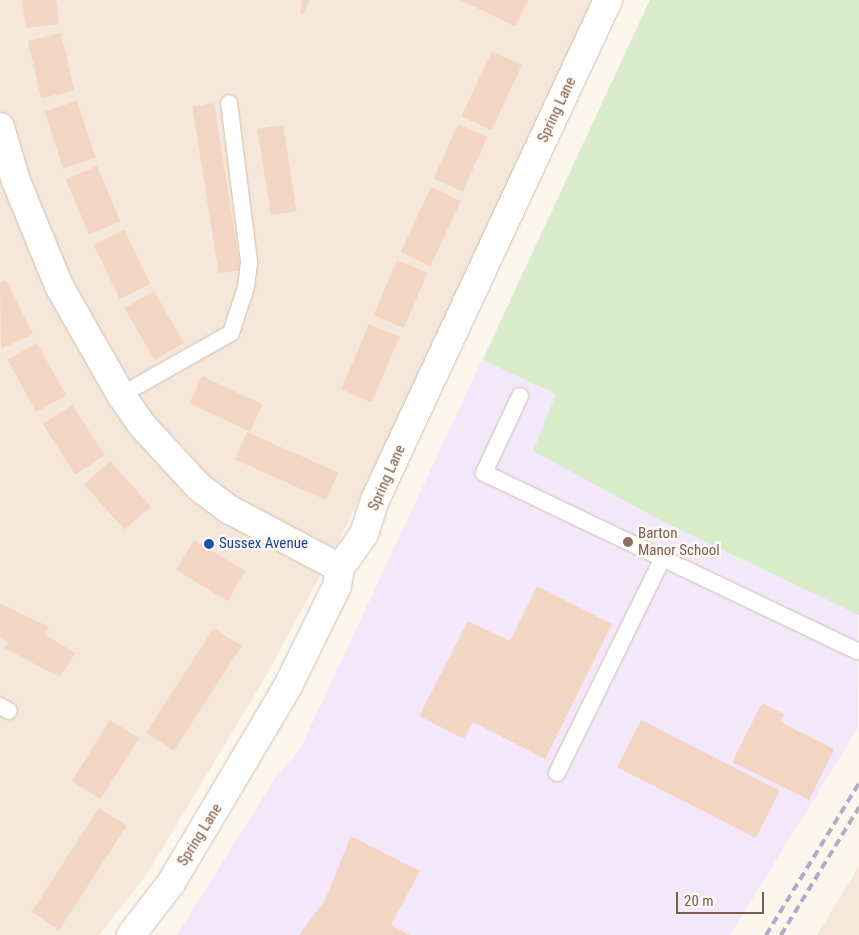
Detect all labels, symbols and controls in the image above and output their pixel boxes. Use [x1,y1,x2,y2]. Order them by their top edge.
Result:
street label: Spring Lane [534,75,580,145]
street label: Spring Lane [365,442,409,514]
place label: Barton Manor School [638,524,720,559]
place label: Sussex Avenue [219,535,308,553]
marker: Barton Manor School [622,536,634,548]
marker: Sussex Avenue [203,538,215,550]
street label: Spring Lane [174,801,226,869]
scale bar [679,882,766,914]
text: 20 m [684,892,714,910]

